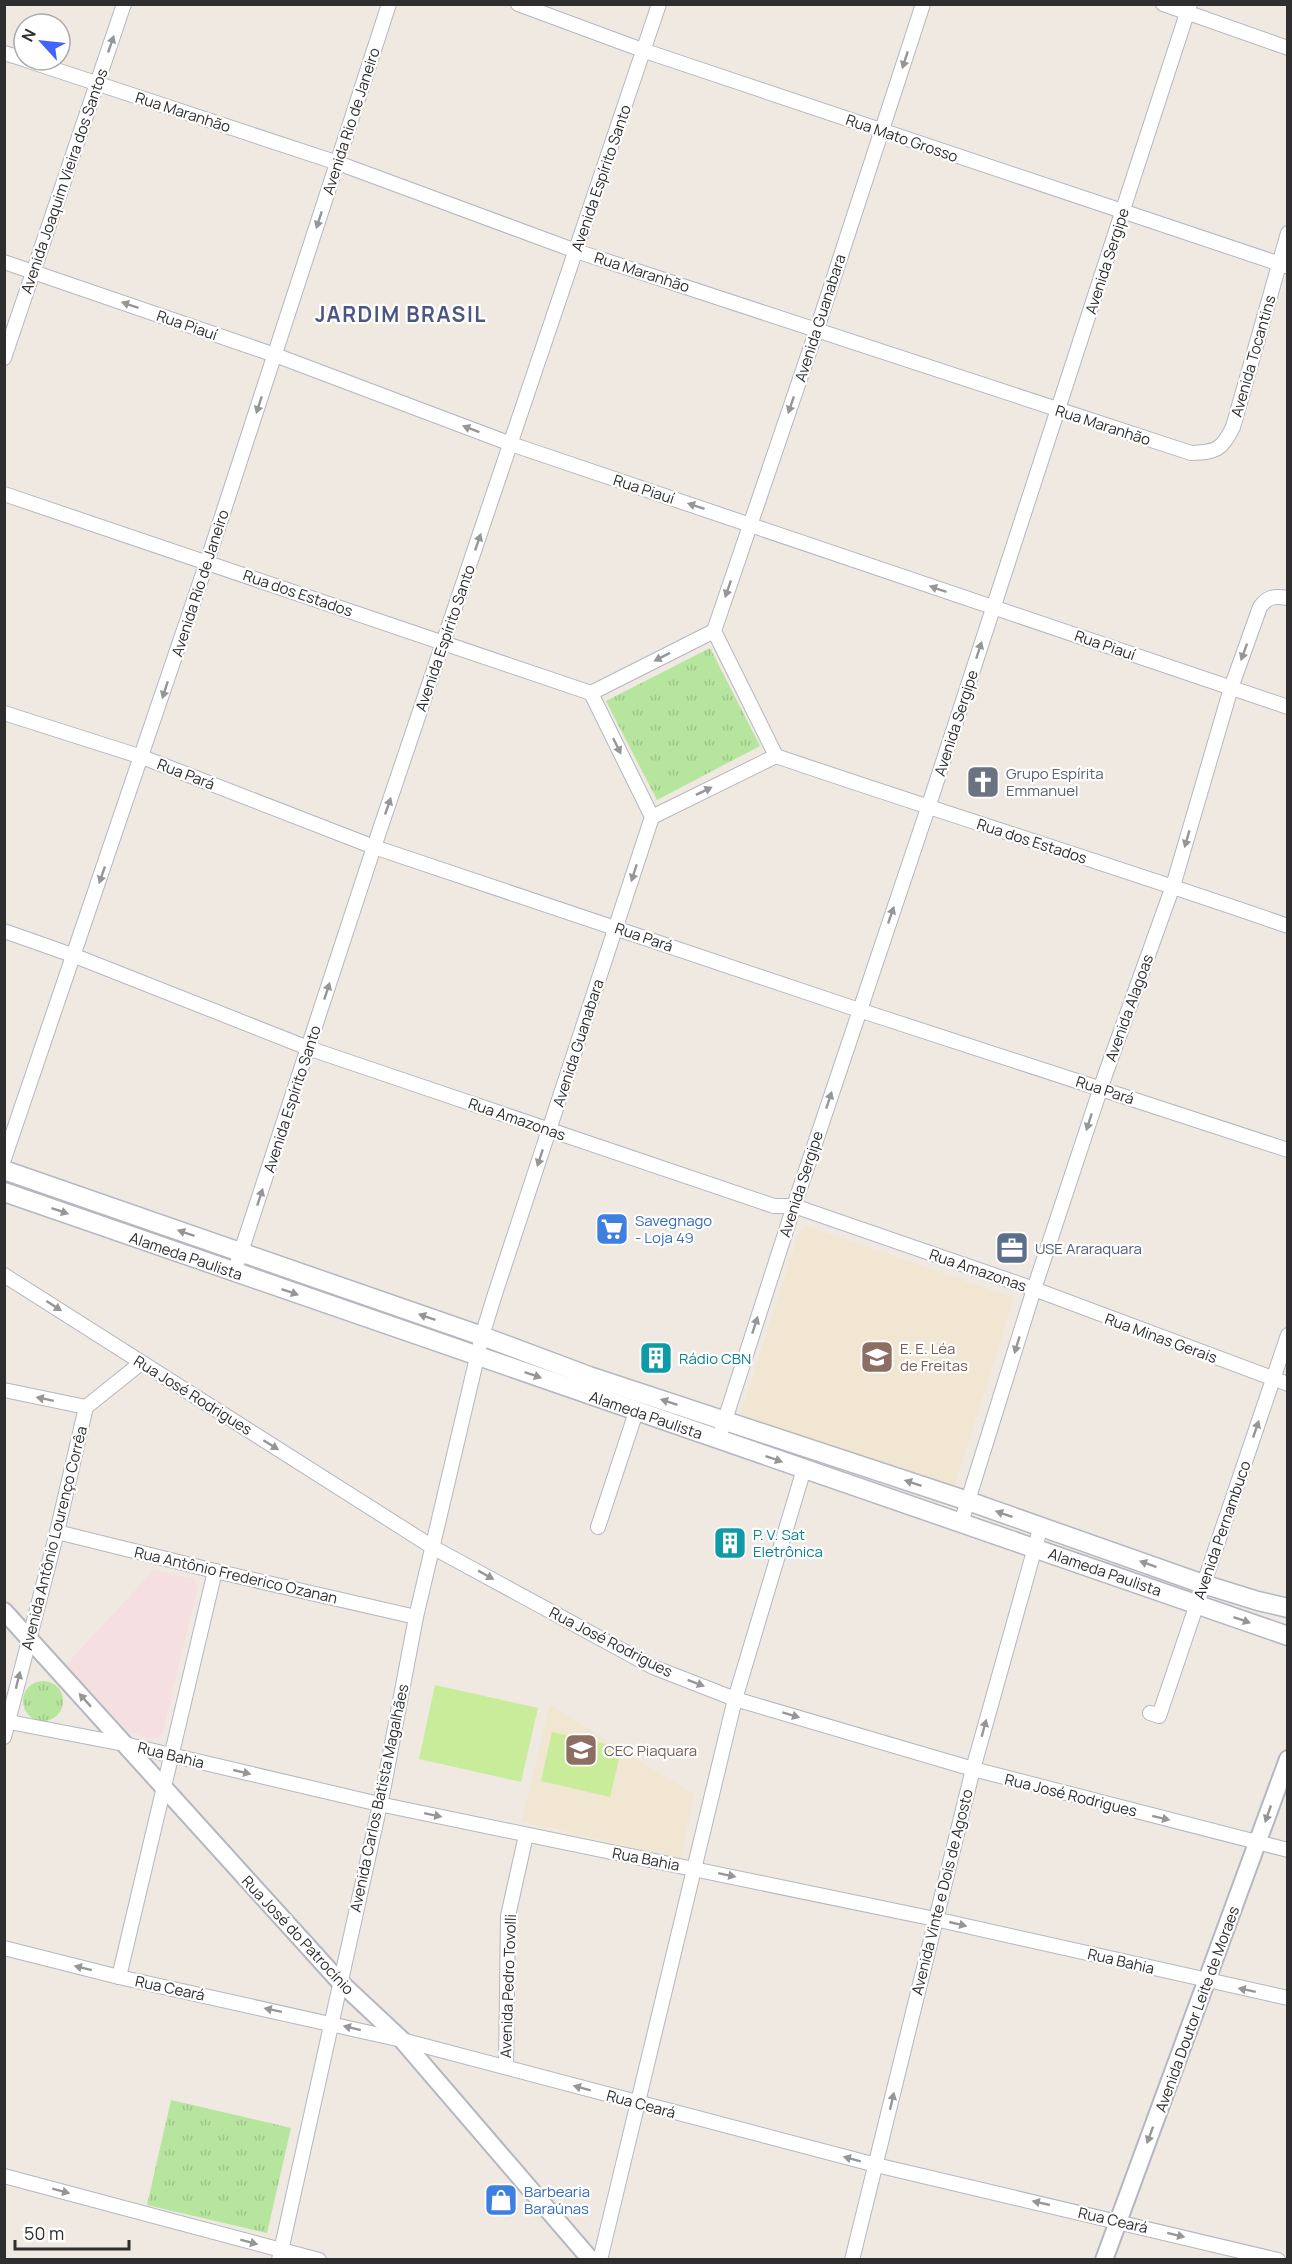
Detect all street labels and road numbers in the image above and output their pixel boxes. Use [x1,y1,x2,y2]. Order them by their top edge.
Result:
street label: Avenida Rio de Janeiro [317,45,385,197]
street label: Avenida Joaquim Vieira dos Santos [15,65,113,296]
street label: Rua Maranhão [133,87,233,137]
street label: Avenida Espírito Santo [566,102,636,254]
street label: Rua Mato Grosso [843,109,961,167]
street label: Avenida Sergipe [1080,205,1134,317]
street label: Rua Maranhão [592,247,692,297]
street label: Avenida Guanabara [789,251,851,385]
street label: Avenida Tocantins [1226,293,1280,419]
street label: Rua Piauí [154,305,221,345]
street label: Rua Maranhão [1053,400,1153,450]
street label: Rua Piauí [611,469,678,509]
street label: Avenida Rio de Janeiro [166,507,234,659]
street label: Avenida Espírito Santo [410,562,480,714]
street label: Rua dos Estados [240,564,356,622]
street label: Rua Piauí [1072,625,1139,665]
street label: Avenida Sergipe [929,667,983,779]
street label: Rua Pará [154,753,218,795]
street label: Rua dos Estados [974,813,1090,869]
street label: Rua Pará [612,917,676,957]
street label: Avenida Alagoas [1100,951,1158,1065]
street label: Avenida Guanabara [547,976,609,1110]
street label: Avenida Espírito Santo [258,1023,326,1175]
street label: Rua Pará [1073,1071,1137,1109]
street label: Rua Amazonas [466,1093,569,1146]
street label: Avenida Sergipe [774,1128,828,1240]
street label: Alameda Paulista [127,1227,245,1285]
street label: Rua Amazonas [927,1244,1030,1297]
street label: Rua Minas Gerais [1102,1308,1220,1368]
street label: Rua José Rodrigues [130,1350,256,1440]
street label: Alameda Paulista [587,1386,705,1444]
street label: Avenida Antônio Lourenço Corrêa [16,1424,92,1652]
street label: Avenida Pernambuco [1188,1458,1256,1602]
street label: Rua Antônio Frederico Ozanan [132,1541,340,1609]
street label: Alameda Paulista [1046,1543,1164,1601]
street label: Rua José Rodrigues [546,1602,676,1682]
street label: Avenida Carlos Batista Magalhães [345,1682,414,1914]
street label: Rua Bahia [135,1737,207,1773]
street label: Rua José Rodrigues [1003,1768,1139,1822]
street label: Avenida Vinte e Dois de Agosto [906,1787,978,1997]
street label: Rua Bahia [611,1842,681,1876]
street label: Rua José do Patrocínio [237,1871,359,1999]
street label: Avenida Doutor Leite de Moraes [1150,1903,1244,2115]
street label: Avenida Pedro Tovolli [495,1914,521,2058]
street label: Rua Bahia [1086,1943,1156,1979]
street label: Rua Ceará [133,1970,207,2006]
street label: Rua Ceará [604,2085,678,2123]
street label: Rua Ceará [1076,2202,1150,2238]

